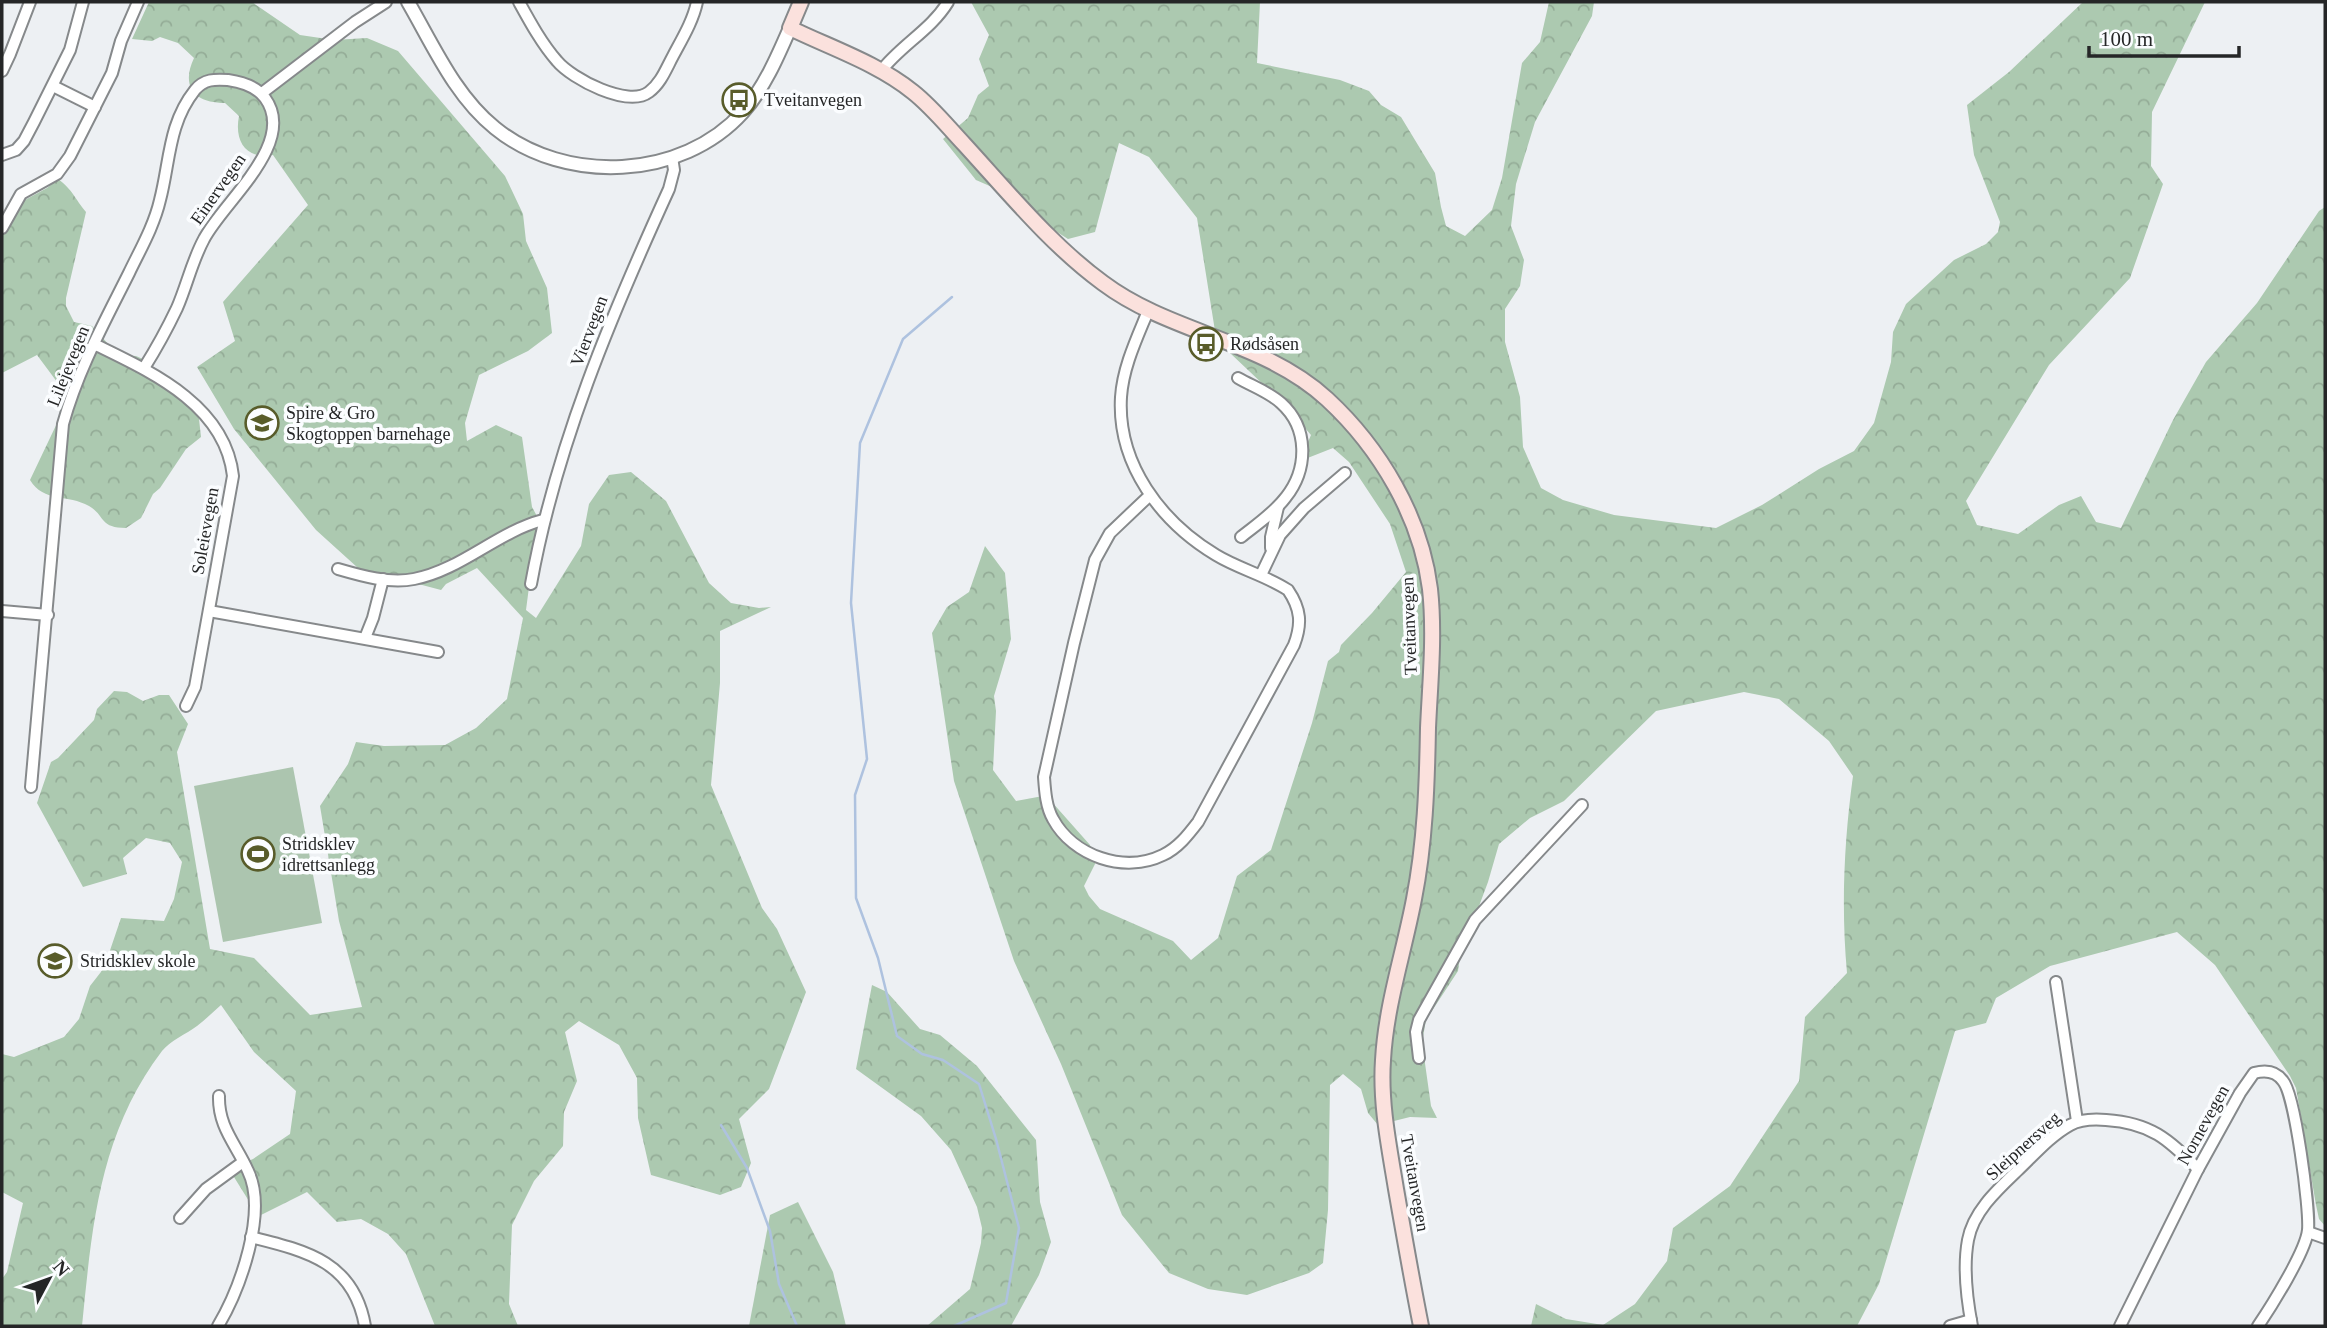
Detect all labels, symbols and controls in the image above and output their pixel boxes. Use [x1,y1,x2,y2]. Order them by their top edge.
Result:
scale bar [2089,14,2240,58]
text: 100 m [2100,27,2153,51]
bus stop icon: Tveitanvegen [720,81,758,119]
place label: Tveitanvegen [764,90,862,110]
street label: Einervegen [186,150,250,228]
street label: Viervegen [566,293,612,369]
street label: Lilejevegen [43,323,93,409]
bus stop icon: Rødsåsen [1187,325,1225,363]
place label: Rødsåsen [1230,334,1299,354]
place label: Spire & Gro Skogtoppen barnehage [286,403,450,444]
school or university icon: Spire & Gro Skogtoppen barnehage [243,404,281,442]
street label: Soleievegen [188,486,222,576]
street label: Tveitanvegen [1397,577,1421,675]
place label: Stridsklev idrettsanlegg [282,834,375,875]
sports icon: Stridsklev idrettsanlegg [239,835,277,873]
school or university icon: Stridsklev skole [36,942,74,980]
place label: Stridsklev skole [80,951,196,971]
street label: Nornevegen [2173,1082,2233,1168]
street label: Sleipnersveg [1982,1107,2064,1185]
street label: Tveitanvegen [1397,1133,1433,1233]
north arrow [14,1244,84,1314]
text: N [49,1256,74,1280]

